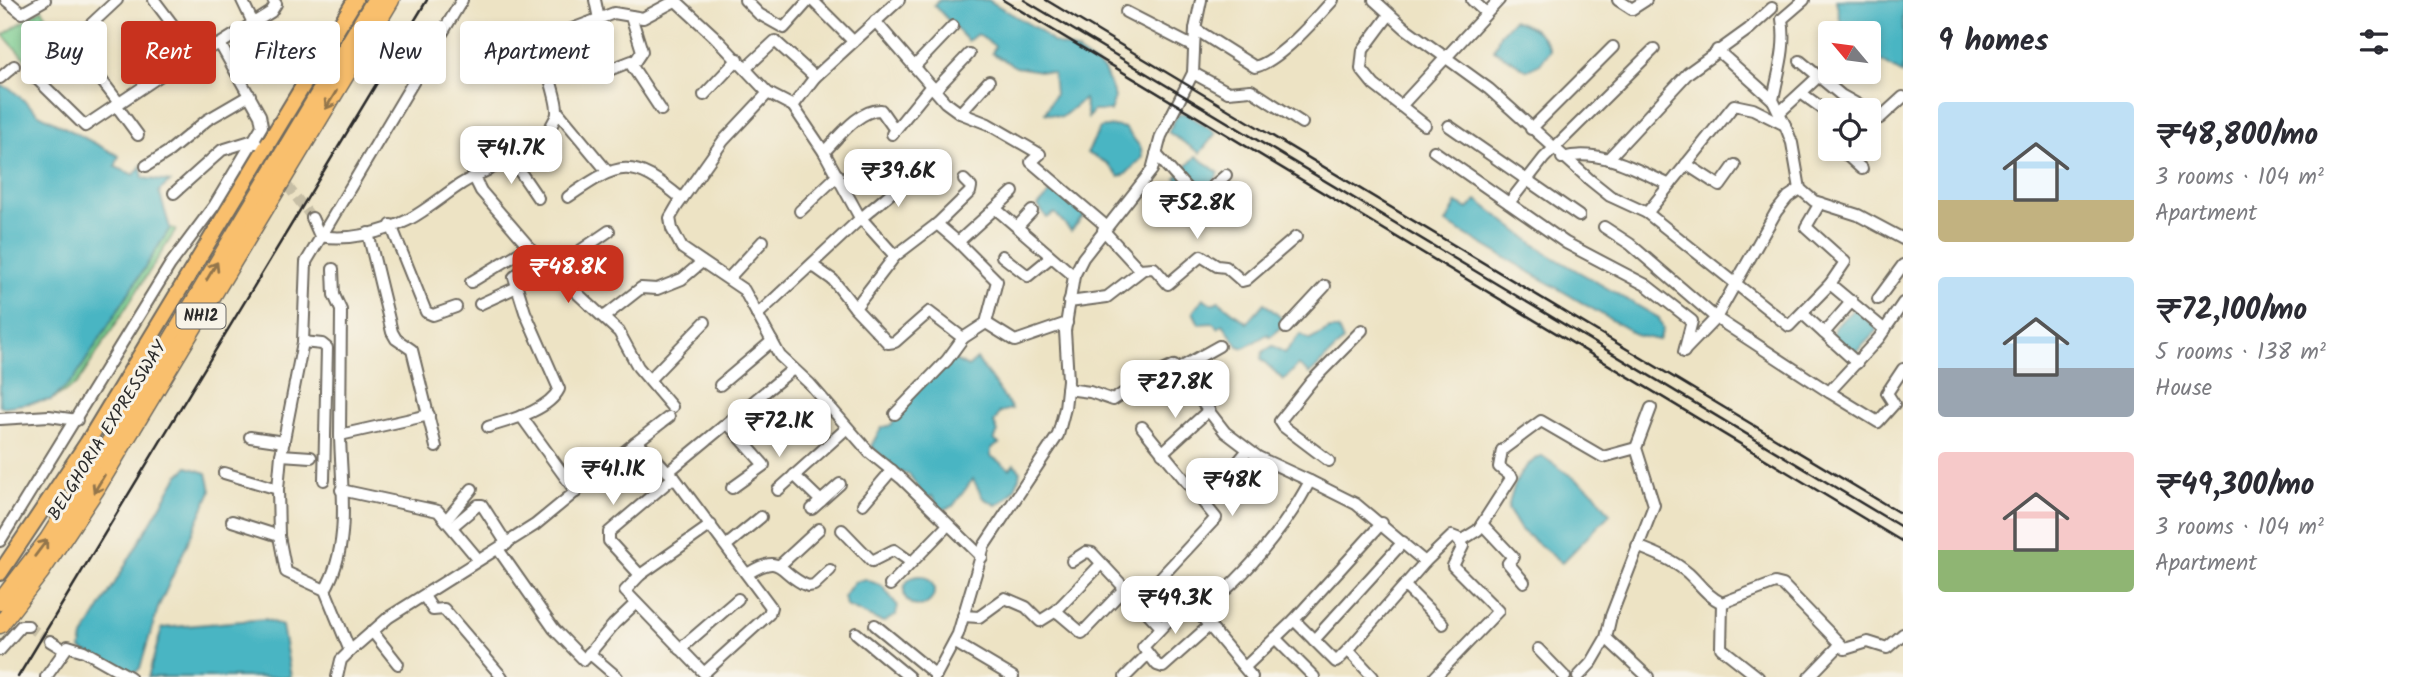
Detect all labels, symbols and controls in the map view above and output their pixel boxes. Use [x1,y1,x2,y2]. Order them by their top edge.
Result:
text: 9 homes [1938,18,2049,66]
chip: Buy [21,21,107,84]
chip: Rent [121,21,216,84]
chip: Filters [230,21,340,84]
chip: New [354,21,446,84]
chip: Apartment [460,21,614,84]
north arrow [1818,21,1881,84]
map controls [1818,21,1881,161]
icon: filters [2355,23,2393,61]
one-way arrow [324,90,338,110]
button: locate [1818,98,1881,161]
text: ₹48,800/mo [2155,112,2318,160]
pin: ₹41.7K [454,127,568,186]
icon: home [1994,130,2078,214]
text: ₹41.7K [476,131,546,167]
pin: ₹39.6K [841,150,955,209]
text: ₹39.6K [860,154,936,190]
text: 3 rooms · 104 m² [2155,160,2324,196]
pin: ₹52.8K [1140,182,1254,241]
text: ₹52.8K [1158,186,1236,222]
text: Apartment [2155,196,2257,232]
pin: ₹48.8K [511,246,625,305]
text: ₹48.8K [529,250,607,286]
one-way arrow [206,261,220,281]
text: ₹72,100/mo [2155,287,2307,335]
road number: NH12 [176,304,226,328]
icon: home [1994,305,2078,389]
street label: BELGHORIA EXPRESSWAY [41,335,176,527]
text: 5 rooms · 138 m² [2155,335,2326,371]
pin: ₹27.8K [1118,360,1232,420]
text: ₹27.8K [1136,365,1214,401]
text: House [2155,371,2212,407]
pin: ₹72.1K [722,400,836,459]
text: ₹72.1K [744,404,814,440]
pin: ₹41.1K [556,448,670,507]
text: ₹41.1K [580,452,646,488]
pin: ₹48K [1191,458,1273,518]
text: ₹49,300/mo [2155,462,2314,510]
text: ₹48K [1202,463,1262,499]
one-way arrow [92,473,106,493]
icon: home [1994,480,2078,564]
text: 3 rooms · 104 m² [2155,510,2324,546]
one-way arrow [34,539,49,557]
text: Apartment [2155,546,2257,582]
pin: ₹49.3K [1118,576,1232,636]
text: ₹49.3K [1137,581,1213,617]

